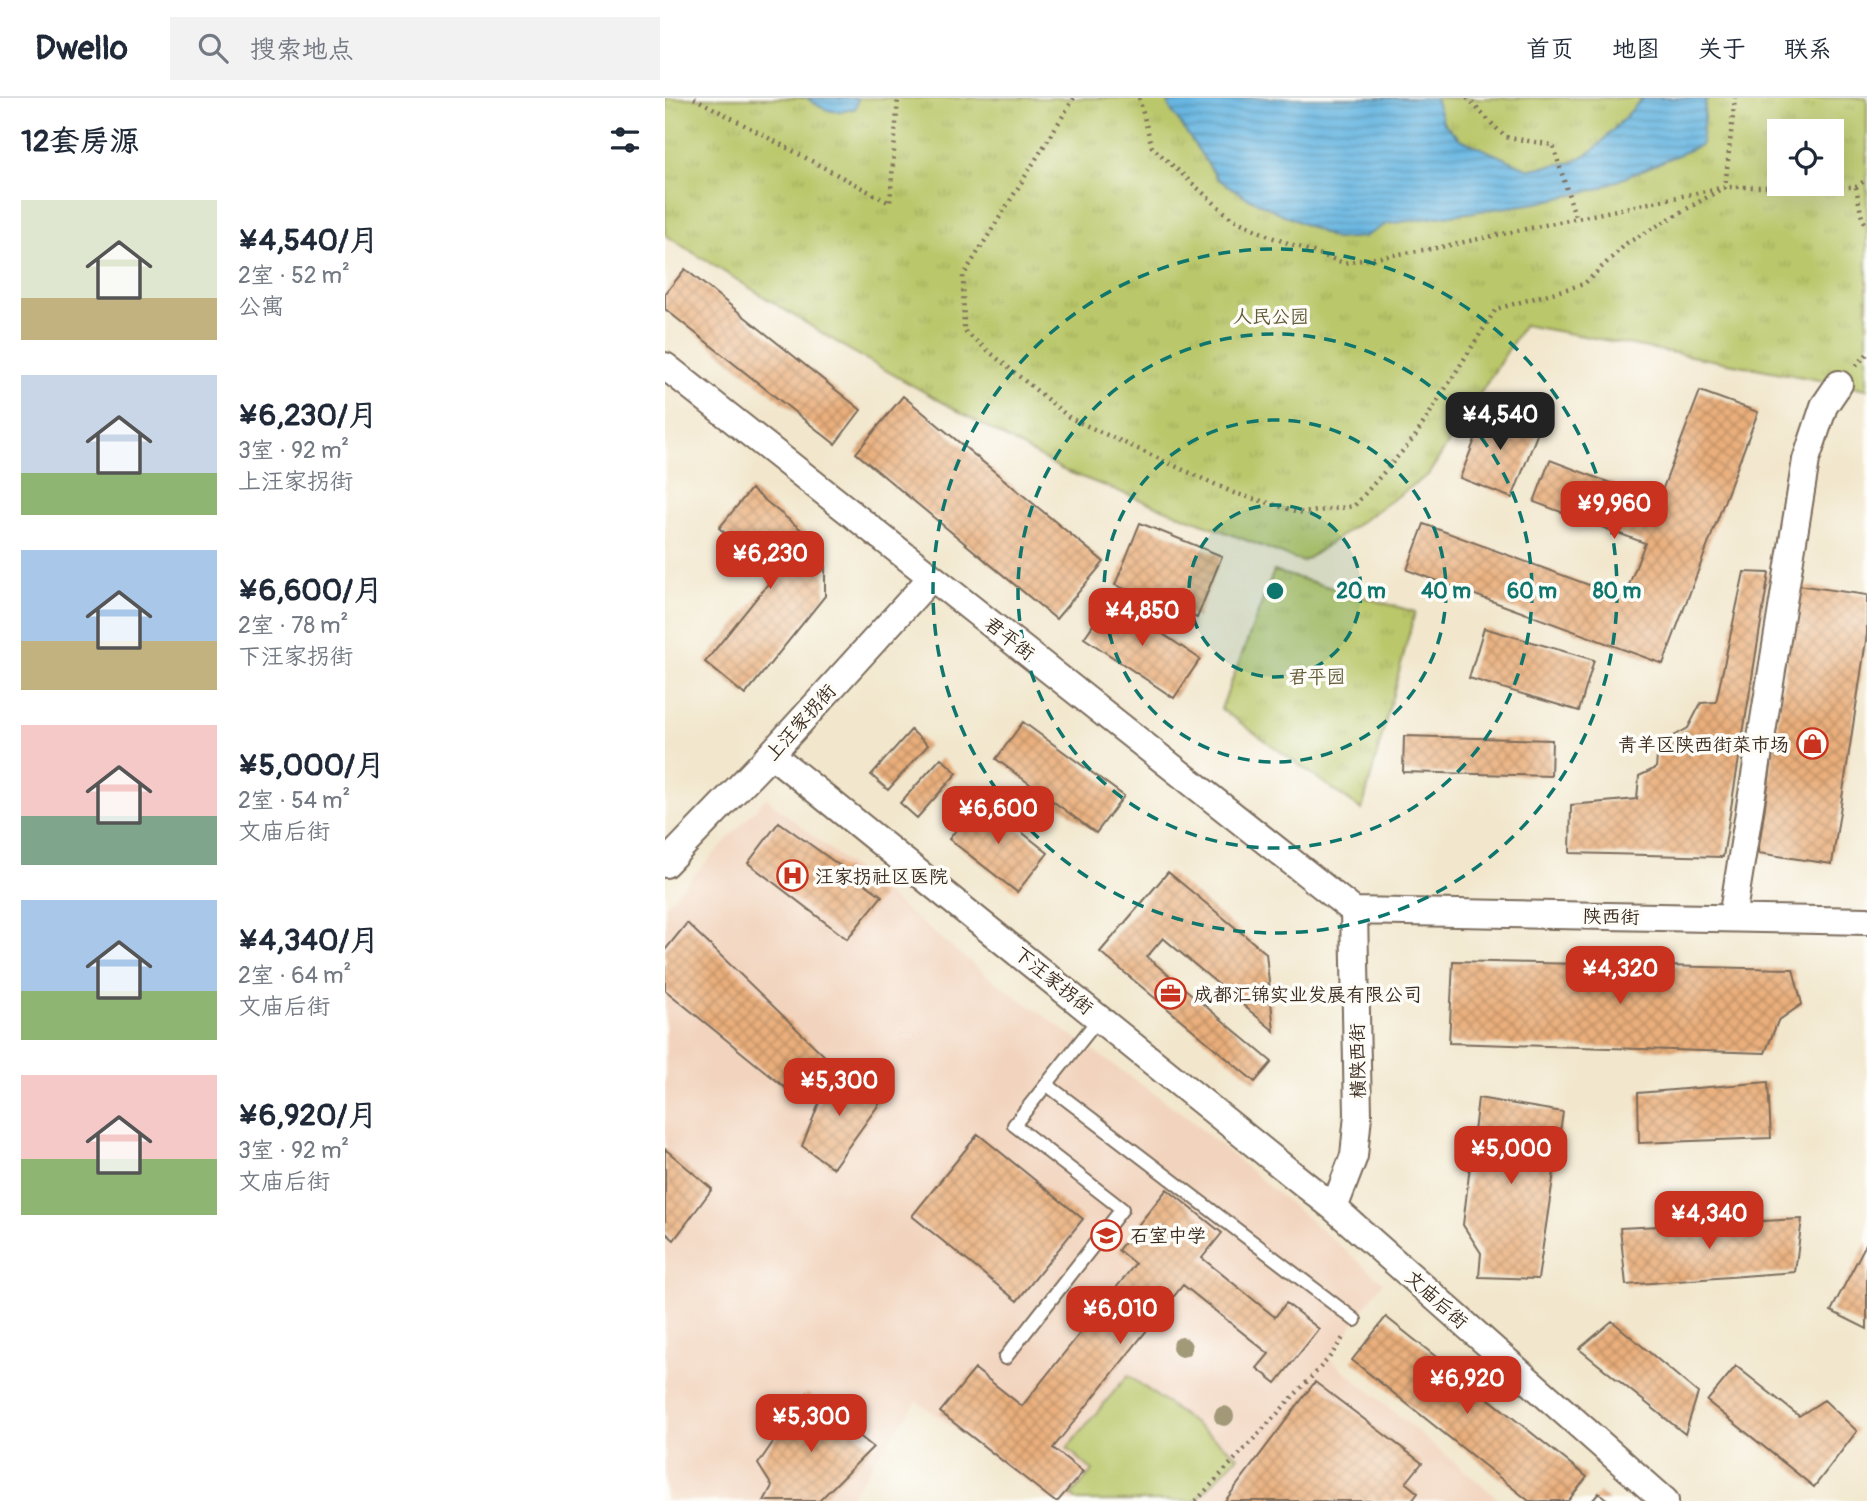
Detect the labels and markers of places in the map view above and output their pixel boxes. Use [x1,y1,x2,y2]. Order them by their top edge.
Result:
pin: ¥4,540 [1443,392,1557,452]
pin: ¥9,960 [1557,482,1671,541]
pin: ¥6,230 [713,532,827,591]
centre of rings [1263,579,1287,603]
pin: ¥4,850 [1085,588,1199,648]
shop icon: 青羊区陕西街菜市场 [1795,727,1829,761]
place label: 青羊区陕西街菜市场 [1618,733,1789,757]
pin: ¥6,600 [941,786,1055,846]
hospital icon: 汪家拐社区医院 [775,859,809,893]
place label: 汪家拐社区医院 [815,865,948,889]
pin: ¥4,320 [1563,946,1677,1006]
office icon: 成都汇锦实业发展有限公司 [1154,977,1188,1011]
place label: 成都汇锦实业发展有限公司 [1194,983,1422,1007]
pin: ¥5,300 [782,1058,896,1118]
pin: ¥5,000 [1454,1126,1568,1186]
pin: ¥4,340 [1652,1192,1766,1251]
school or university icon: 石室中学 [1090,1218,1124,1252]
place label: 石室中学 [1130,1224,1206,1248]
pin: ¥6,010 [1063,1286,1177,1346]
pin: ¥6,920 [1410,1356,1524,1416]
pin: ¥5,300 [754,1394,868,1454]

